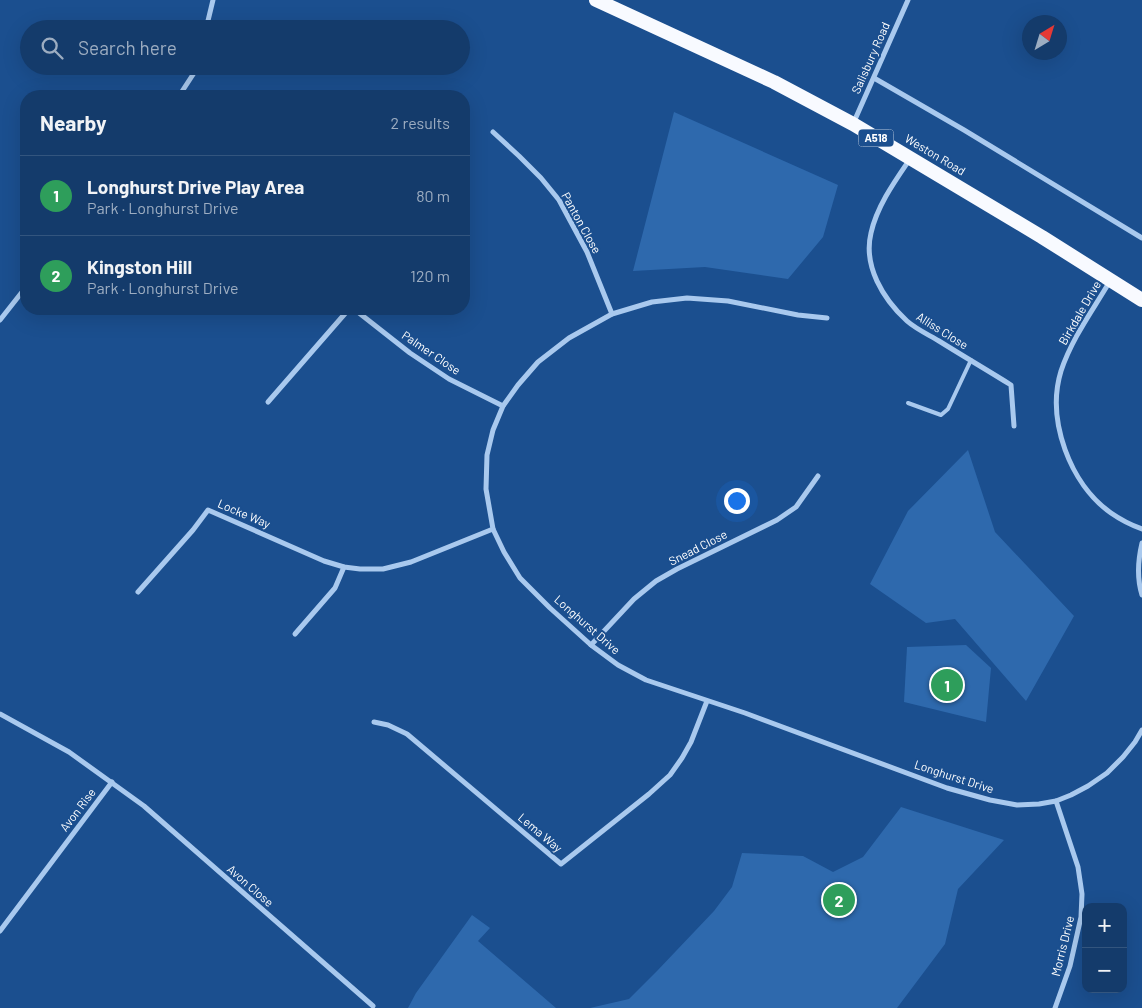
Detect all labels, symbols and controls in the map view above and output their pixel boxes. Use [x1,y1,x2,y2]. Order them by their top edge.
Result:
north arrow [1022,15,1067,60]
search box [20,20,470,75]
street label: Salisbury Road [848,20,892,96]
icon: search [38,34,66,62]
text: Search here [78,36,177,59]
text: Nearby [40,110,106,135]
text: 2 results [391,113,450,132]
road number: A518 [858,130,894,146]
street label: Weston Road [903,131,968,178]
text: Longhurst Drive Play Area [87,175,304,198]
text: 1 [53,186,59,205]
text: 80 m [416,186,450,205]
street label: Panton Close [559,189,604,256]
text: Park · Longhurst Drive [87,198,239,217]
text: Kingston Hill [87,255,192,278]
text: 2 [52,266,60,285]
text: 120 m [410,266,450,285]
text: Park · Longhurst Drive [87,278,239,297]
street label: Birkdale Drive [1055,278,1103,347]
street label: Alliss Close [914,309,971,352]
street label: Palmer Close [400,327,464,377]
your location [724,488,750,514]
street label: Locke Way [216,496,273,531]
street label: Snead Close [666,526,729,568]
street label: Longhurst Drive [552,592,623,657]
pin: 1 [931,666,963,704]
street label: Longhurst Drive [913,757,996,795]
street label: Avon Rise [56,785,98,834]
street label: Lema Way [516,810,566,855]
street label: Avon Close [225,861,277,909]
pin: 2 [823,881,855,919]
map controls [1082,903,1127,993]
button: + [1082,903,1127,948]
street label: Morris Drive [1048,914,1076,977]
button: − [1082,948,1127,993]

